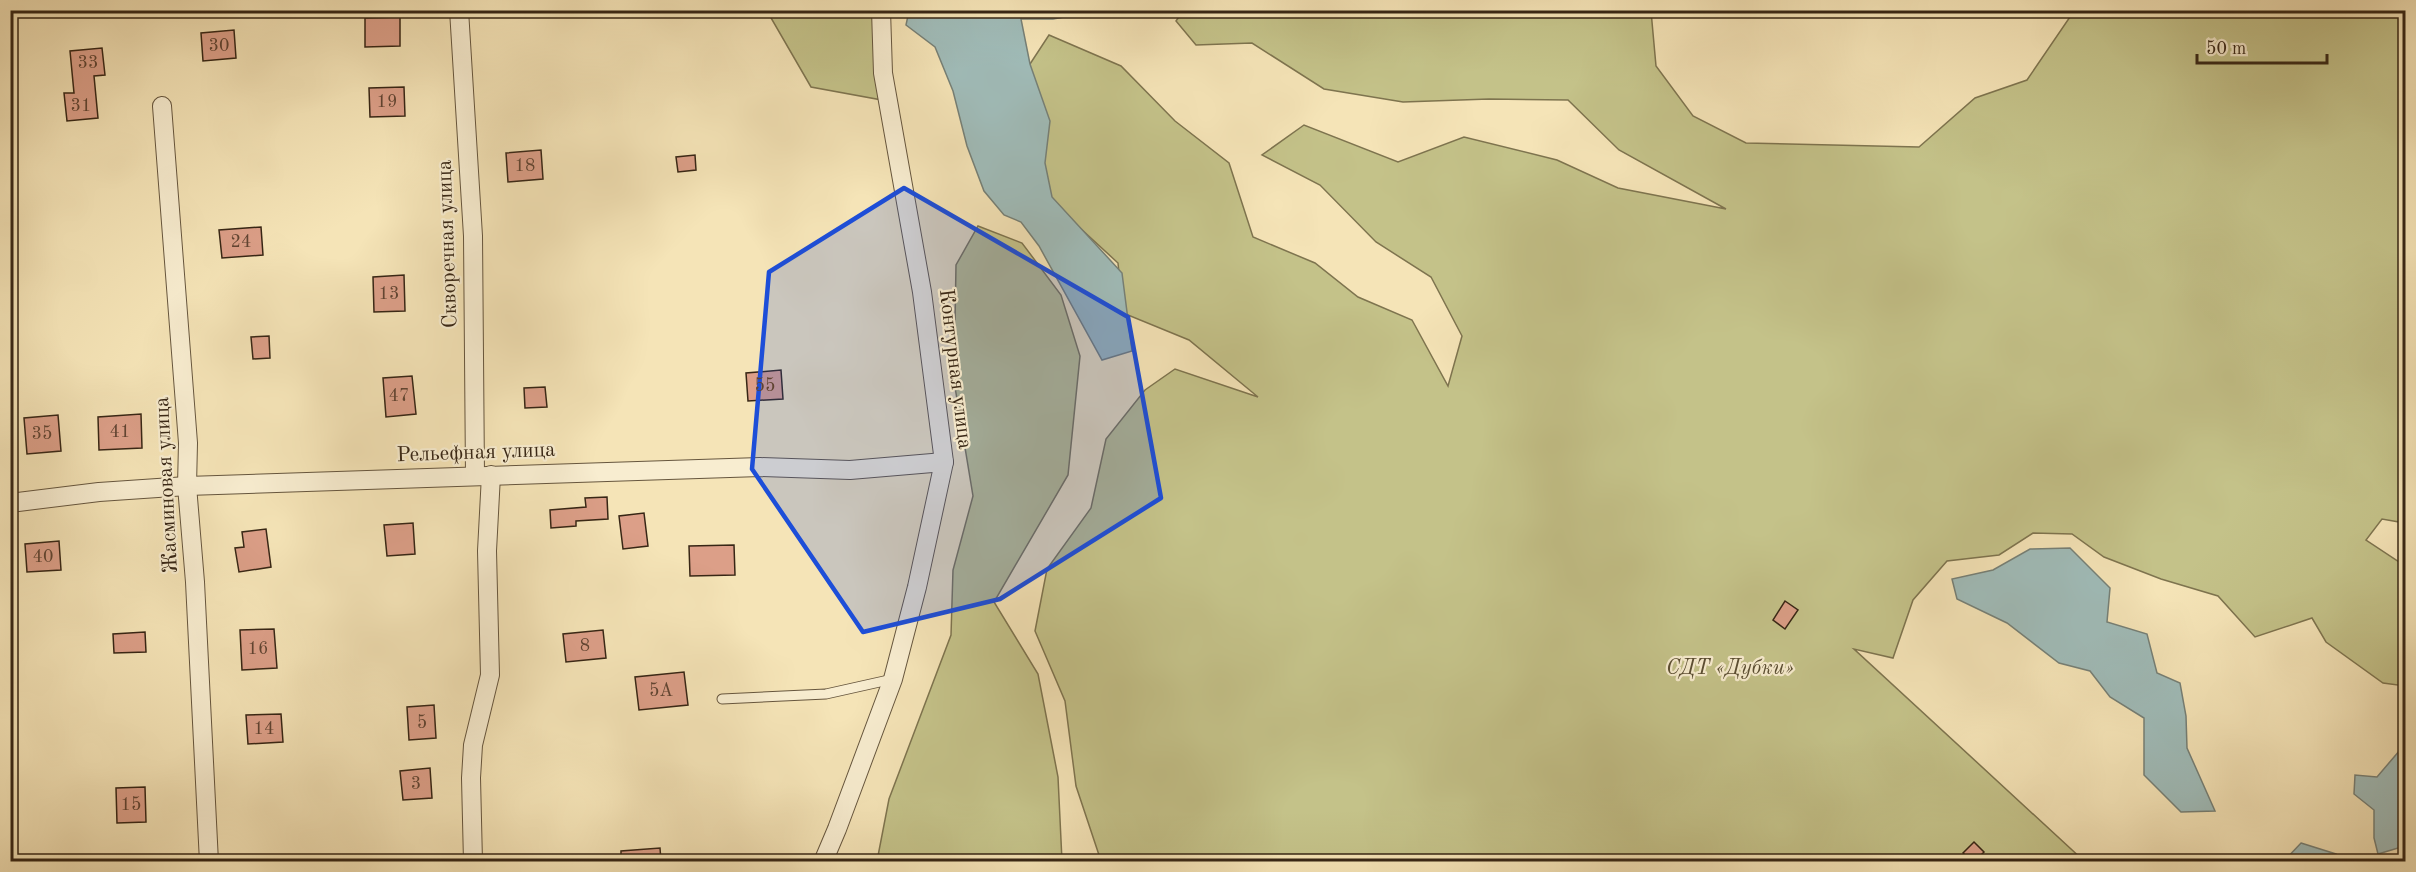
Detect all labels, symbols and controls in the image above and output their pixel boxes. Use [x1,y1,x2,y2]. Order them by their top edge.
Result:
scale bar [2197,27,2328,65]
house number: 30 [209,37,229,55]
text: 50 m [2206,40,2246,58]
house number: 33 [78,54,98,72]
house number: 19 [377,93,397,111]
house number: 31 [71,97,91,115]
house number: 18 [515,157,535,175]
street label: Скворечная улица [435,159,461,329]
house number: 24 [231,233,251,251]
house number: 13 [379,285,399,303]
street label: Контурная улица [935,288,975,450]
house number: 55 [755,377,775,395]
house number: 47 [389,387,409,405]
street label: Жасминовая улица [152,396,182,574]
house number: 41 [110,423,130,441]
house number: 35 [32,425,52,443]
street label: Рельефная улица [396,440,556,466]
house number: 40 [33,548,53,566]
house number: 8 [580,637,590,655]
house number: 16 [248,640,268,658]
park label: СДТ «Дубки» [1666,658,1794,679]
house number: 5А [649,682,673,700]
house number: 5 [417,714,427,732]
house number: 14 [254,720,274,738]
house number: 3 [411,775,421,793]
house number: 15 [121,796,141,814]

